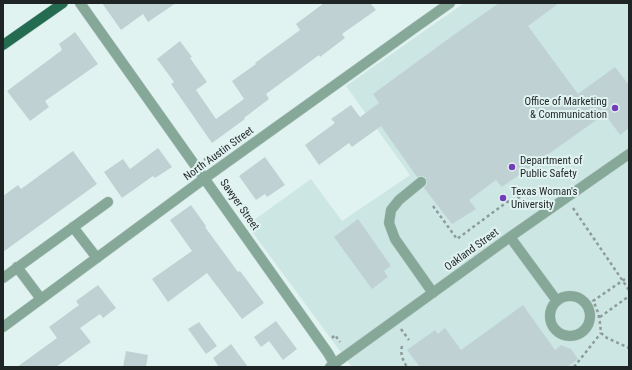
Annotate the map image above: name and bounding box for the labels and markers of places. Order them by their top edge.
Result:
place label: Office of Marketing & Communication [524,95,607,121]
marker: Office of Marketing & Communication [610,103,620,113]
place label: Department of Public Safety [520,154,583,180]
marker: Department of Public Safety [507,162,517,172]
place label: Texas Woman's University [511,185,578,211]
marker: Texas Woman's University [498,193,508,203]

